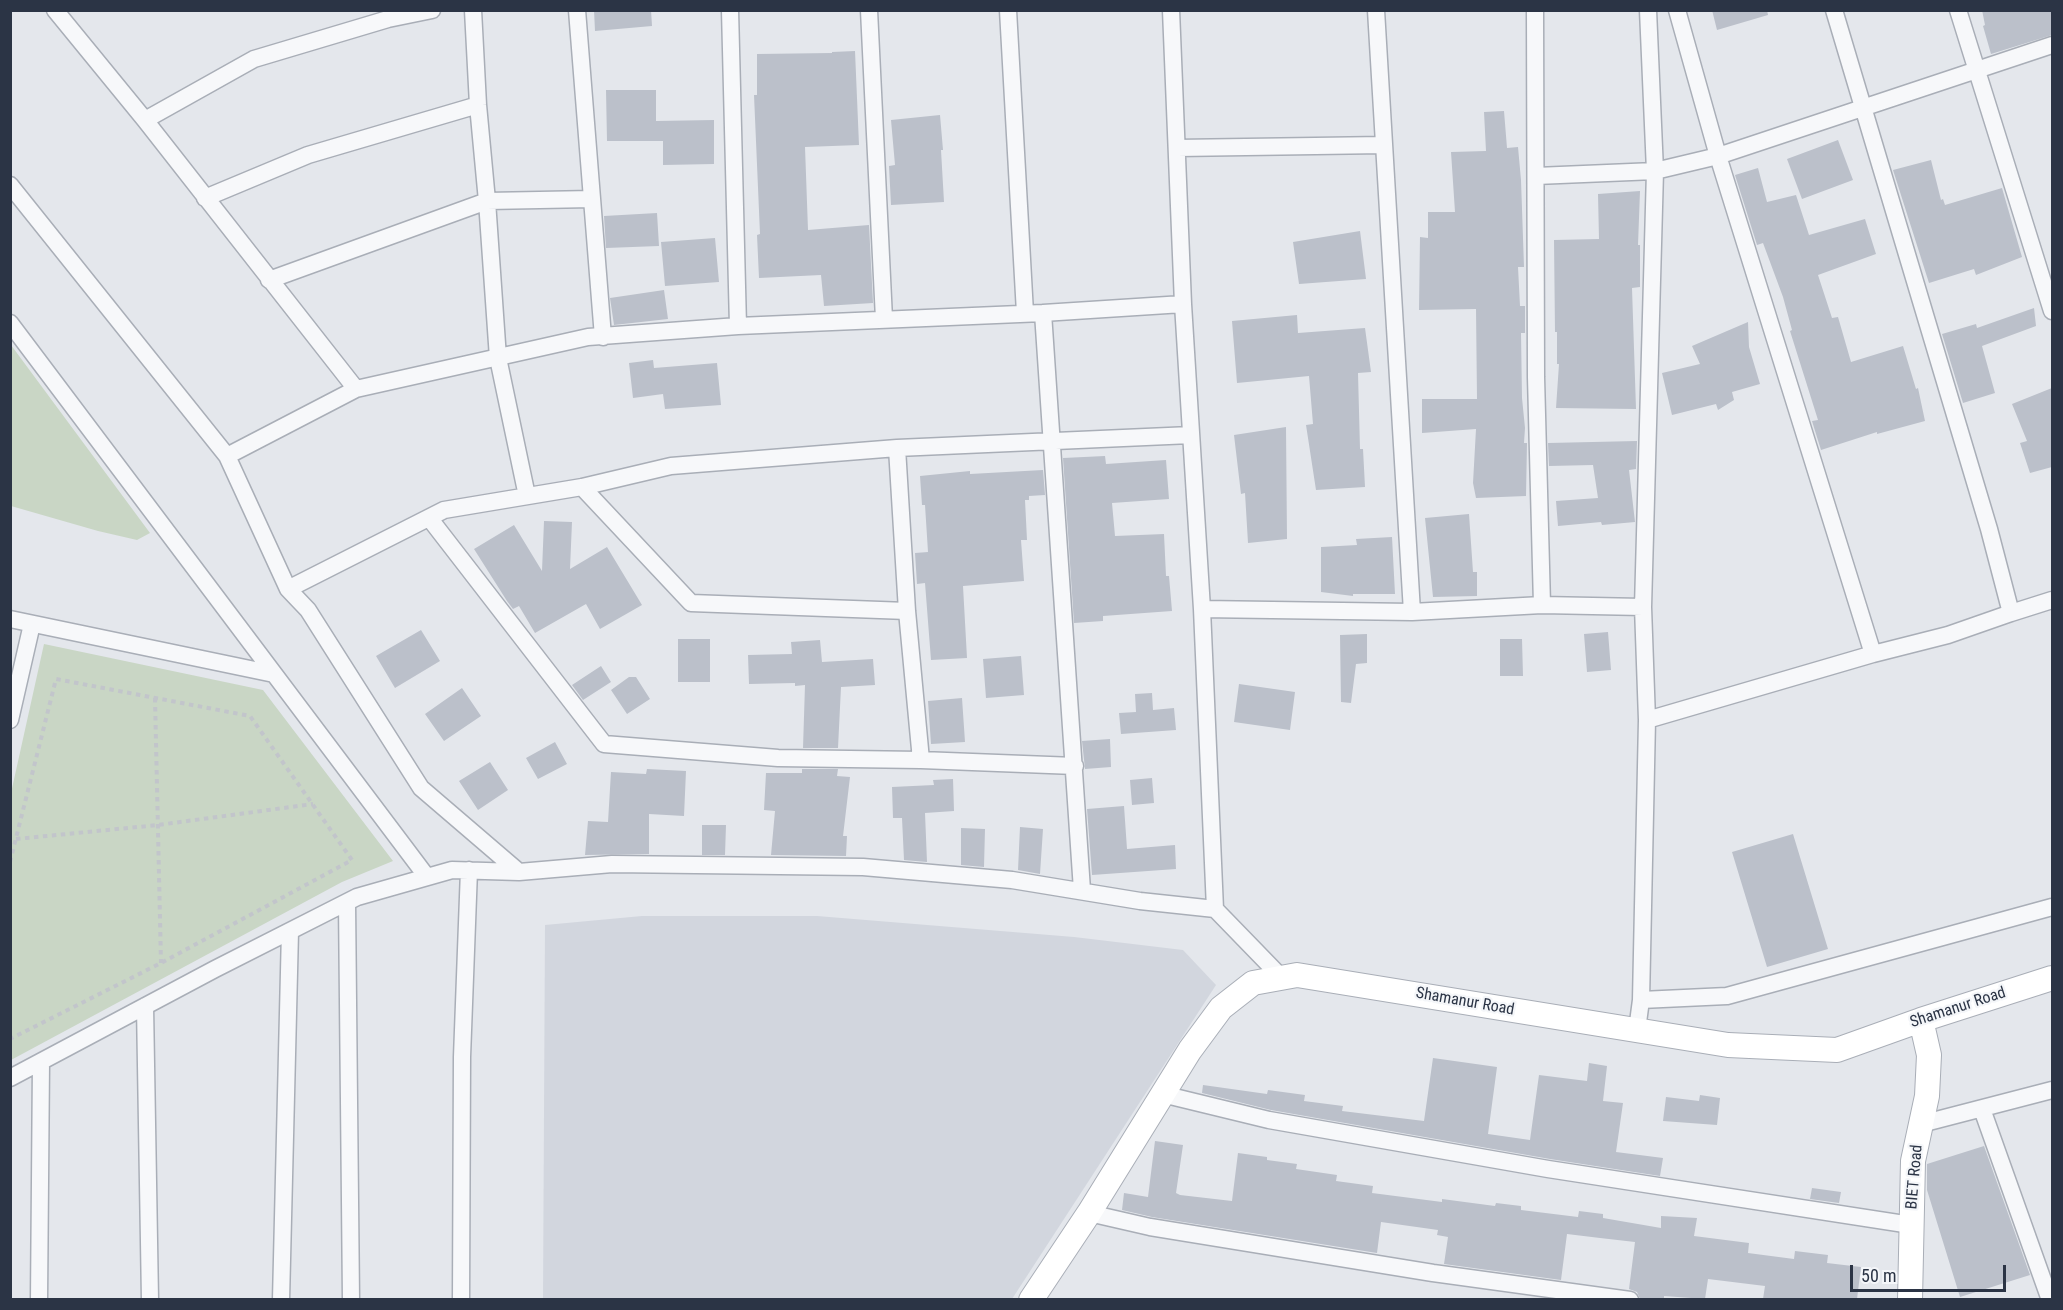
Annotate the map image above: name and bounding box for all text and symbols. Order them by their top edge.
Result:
street label: Shamanur Road [1908,983,2008,1033]
street label: Shamanur Road [1414,984,1516,1020]
street label: BIET Road [1903,1144,1927,1210]
scale bar [1853,1253,2009,1291]
text: 50 m [1861,1265,1896,1286]

